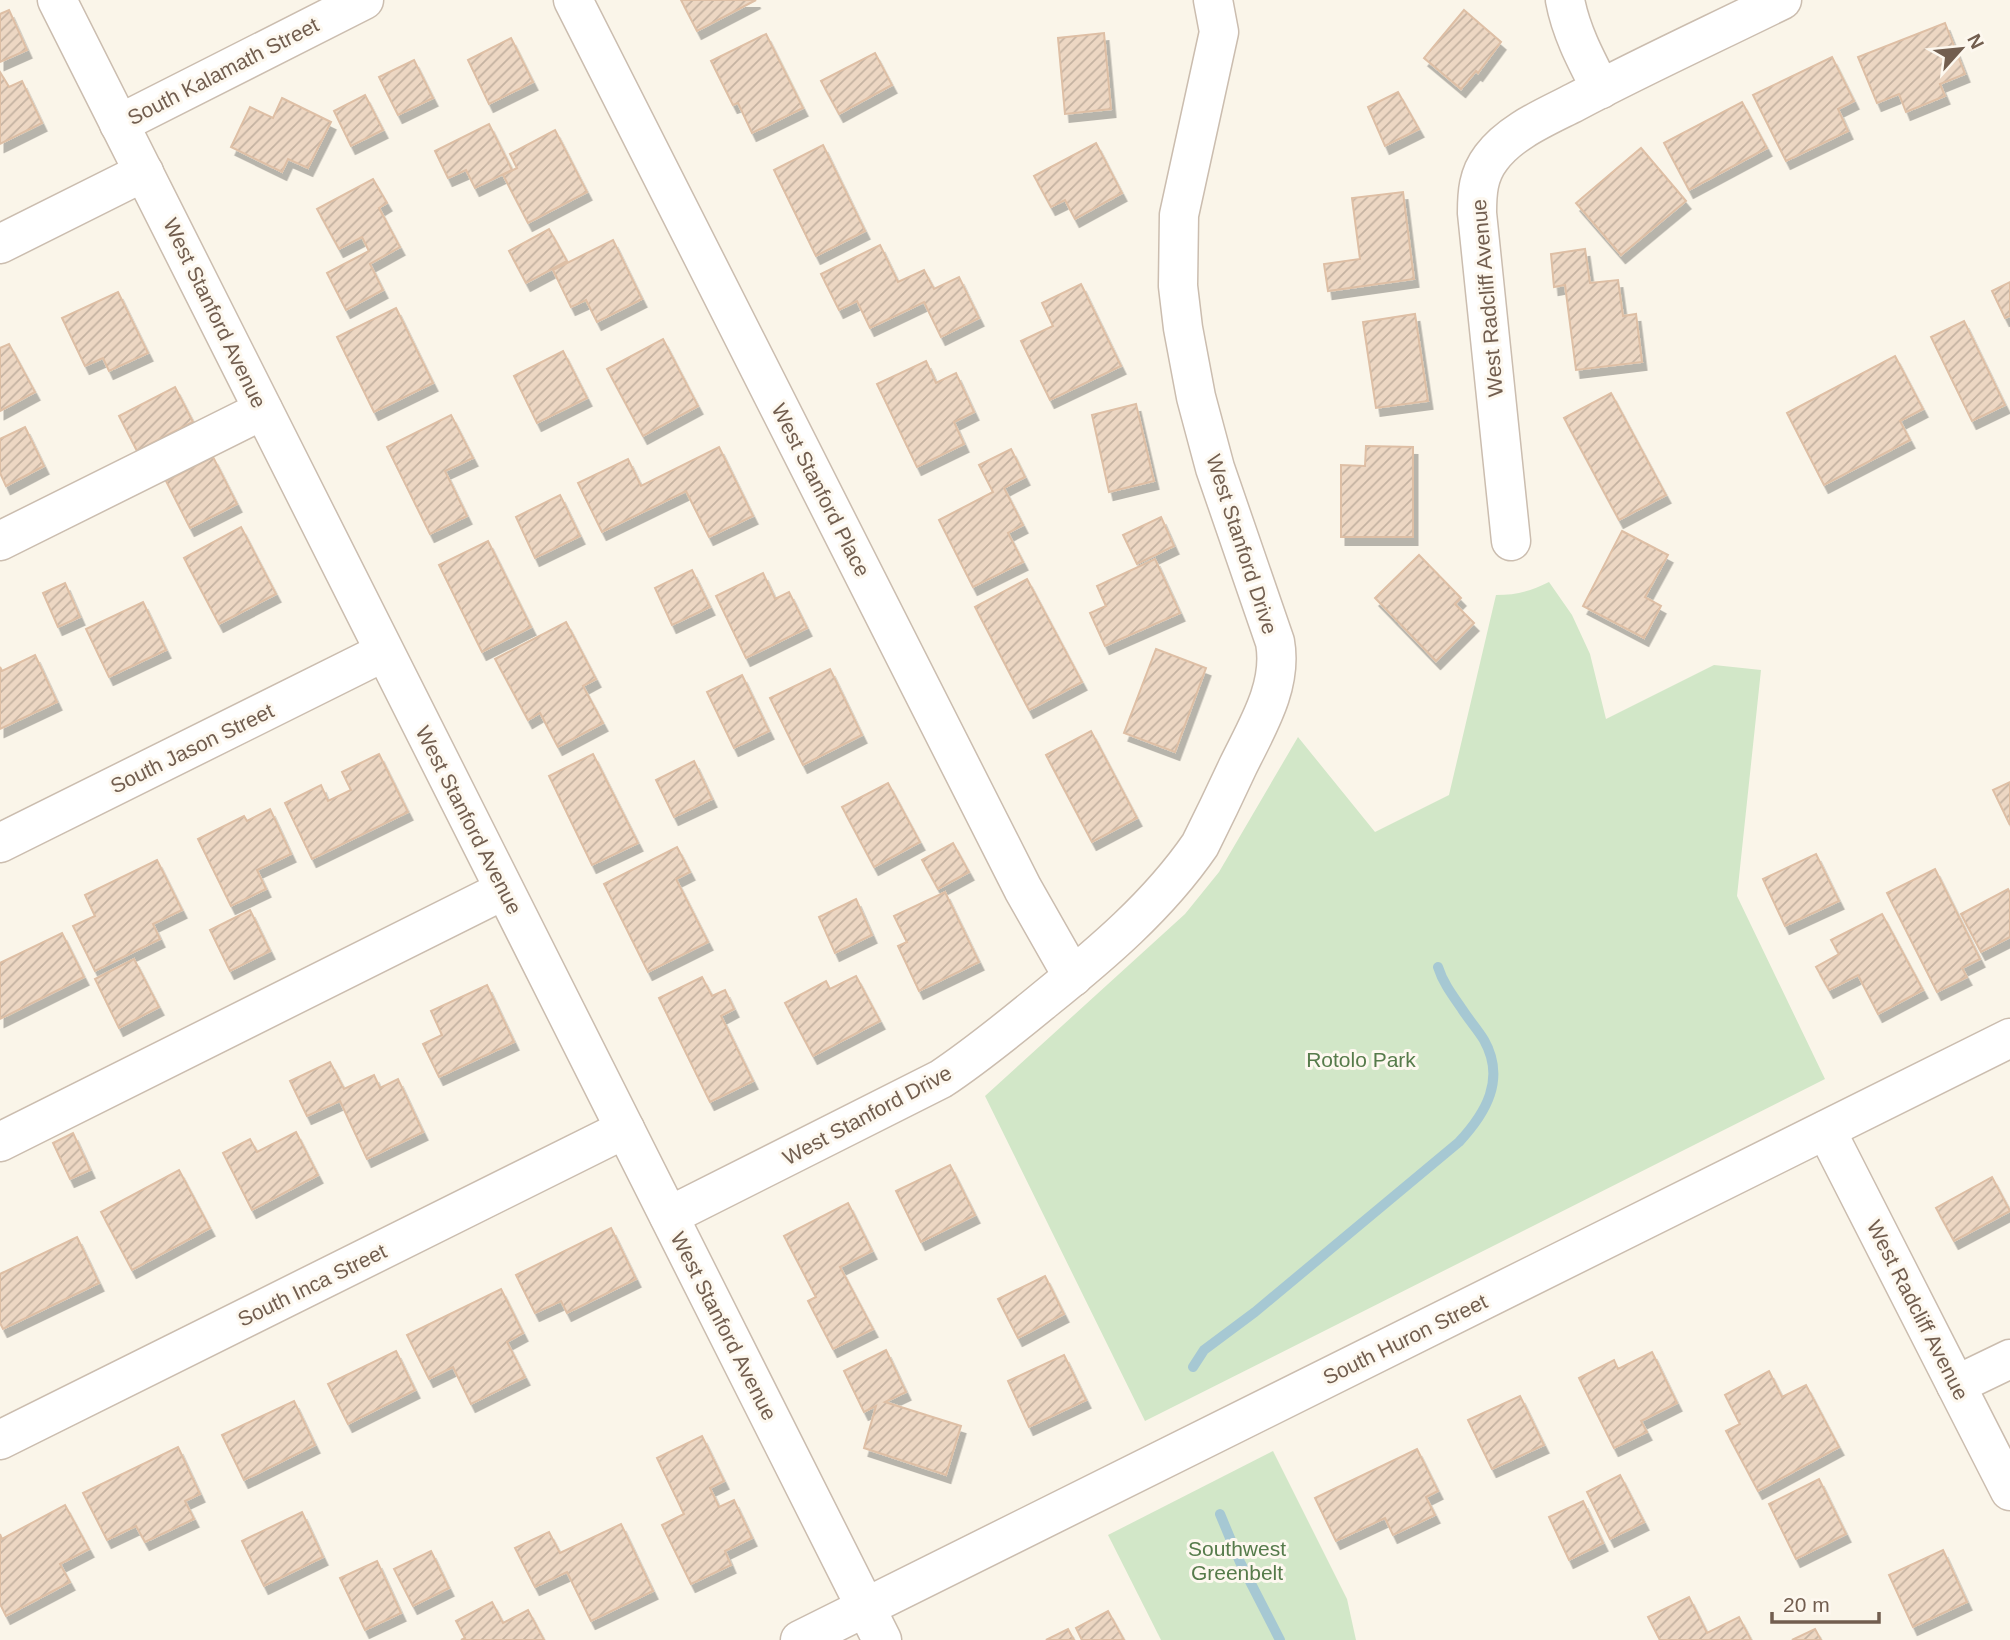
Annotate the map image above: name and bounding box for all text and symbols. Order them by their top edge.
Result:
street label: South Kalamath Street [124,13,322,129]
north arrow [1926,14,1996,84]
text: N [1963,31,1988,52]
street label: West Radcliff Avenue [1467,198,1507,398]
street label: West Stanford Avenue [159,214,271,412]
street label: West Stanford Place [767,400,875,580]
street label: West Stanford Drive [1202,451,1282,637]
street label: South Jason Street [107,698,277,797]
street label: West Stanford Avenue [411,722,527,918]
park label: Rotolo Park [1306,1048,1416,1071]
street label: West Stanford Drive [779,1061,955,1169]
street label: West Radcliff Avenue [1863,1216,1973,1404]
street label: West Stanford Avenue [666,1228,782,1424]
street label: South Inca Street [234,1239,390,1331]
street label: South Huron Street [1319,1289,1491,1389]
park label: Southwest Greenbelt [1188,1537,1286,1584]
scale bar [1772,1580,1879,1624]
text: 20 m [1783,1593,1830,1616]

